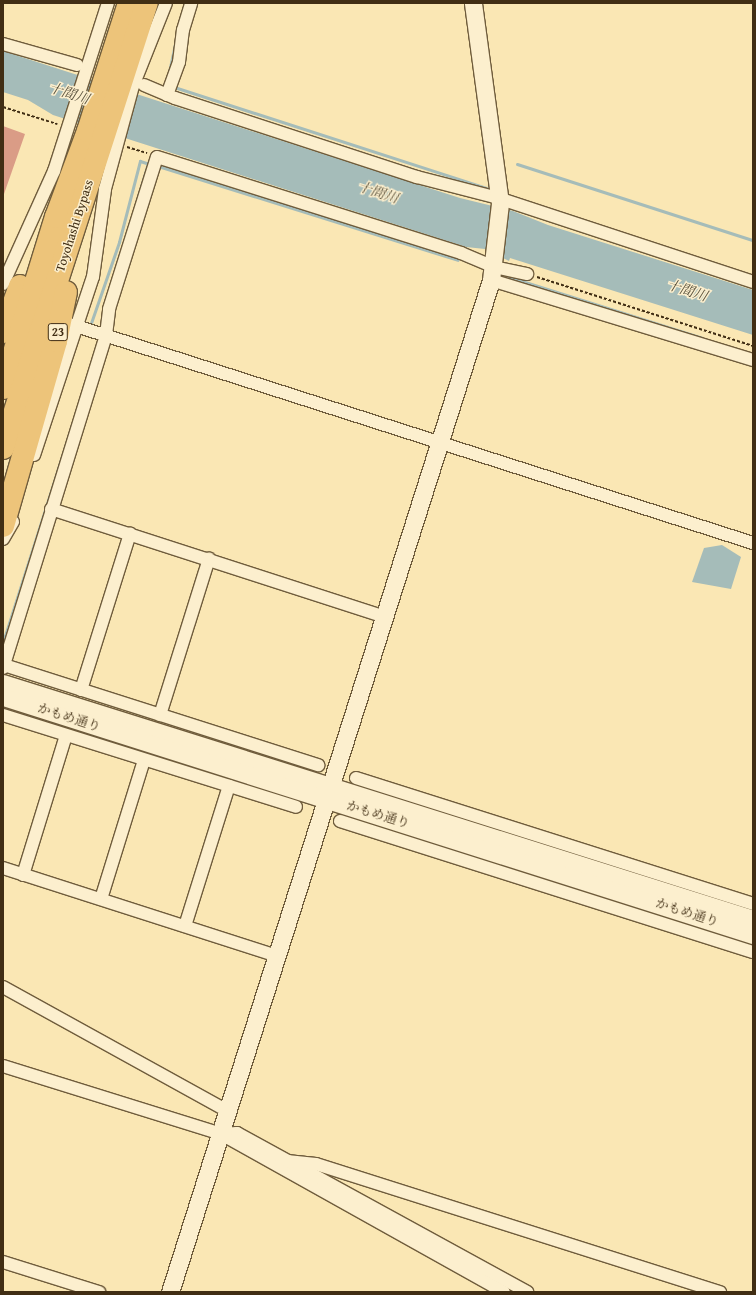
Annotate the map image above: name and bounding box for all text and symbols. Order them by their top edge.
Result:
water label: 十間川 [46,79,92,107]
street label: Toyohashi Bypass [53,178,97,274]
water label: 十間川 [355,178,401,206]
water label: 十間川 [664,276,710,304]
road number: 23 [47,322,69,342]
street label: かもめ通り [36,701,102,735]
street label: かもめ通り [345,798,411,832]
street label: かもめ通り [654,896,720,930]

